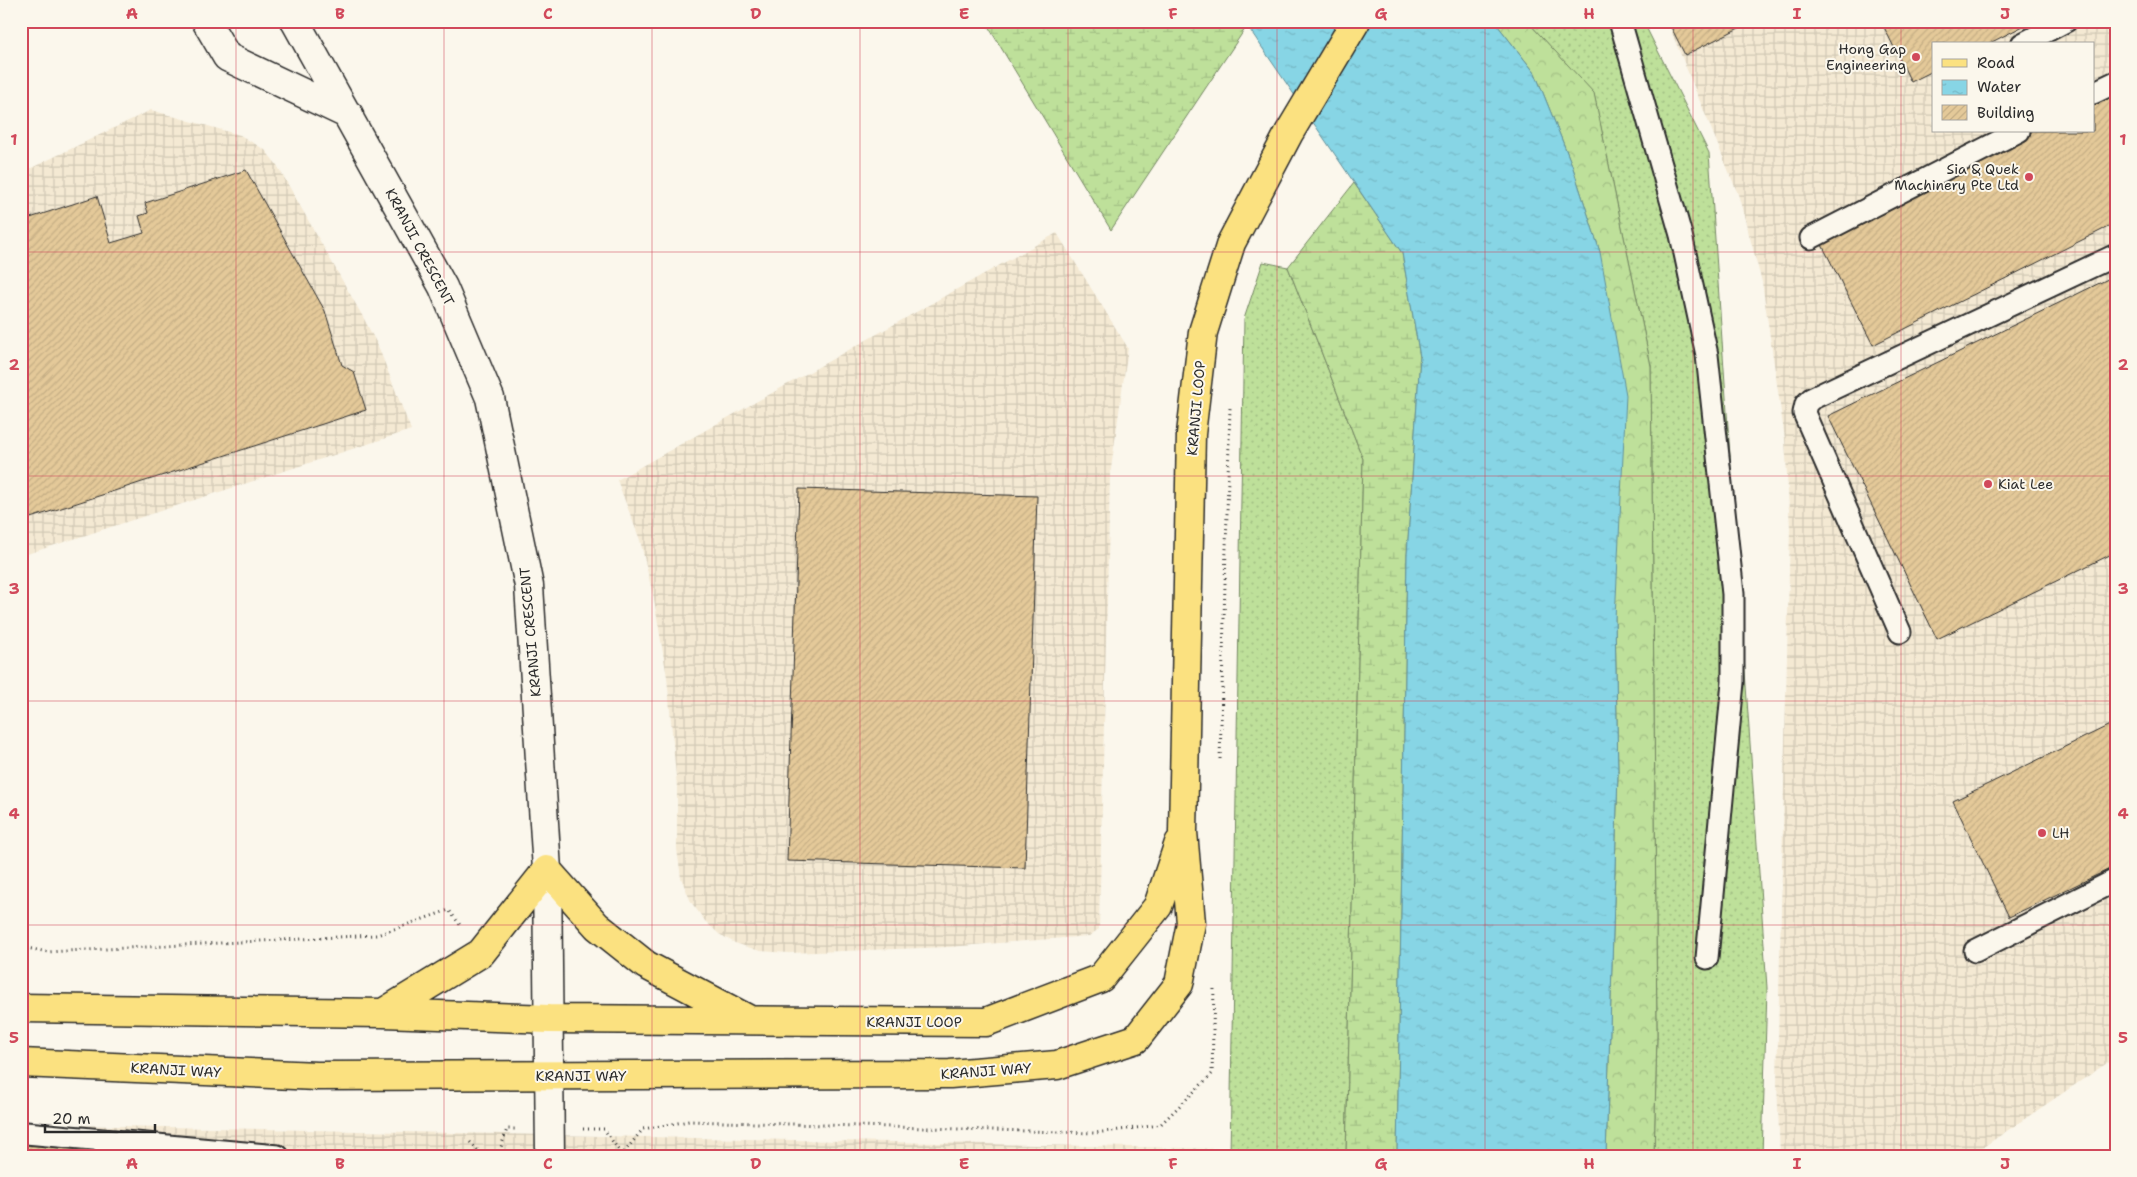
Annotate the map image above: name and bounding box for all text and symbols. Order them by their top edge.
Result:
text: A [126,3,138,24]
text: B [335,3,345,24]
text: C [543,3,553,24]
text: D [750,3,762,24]
text: E [959,3,969,24]
text: F [1168,3,1178,24]
text: G [1375,3,1388,24]
text: H [1583,3,1595,24]
text: I [1793,3,1802,24]
text: J [2000,3,2010,24]
place label: Hong Gap Engineering [1826,40,1906,74]
legend [1932,42,2094,132]
marker: Hong Gap Engineering [1910,51,1922,63]
text: Road [1977,53,2015,73]
text: Water [1977,77,2021,97]
text: Building [1977,103,2034,123]
text: 1 [10,129,18,150]
text: 1 [2119,129,2127,150]
place label: Sia & Quek Machinery Pte Ltd [1894,160,2019,194]
marker: Sia & Quek Machinery Pte Ltd [2023,171,2035,183]
street label: KRANJI CRESCENT [381,185,459,309]
text: 2 [8,354,20,375]
text: 2 [2117,354,2129,375]
street label: KRANJI LOOP [1183,360,1209,456]
place label: Kiat Lee [1998,475,2053,493]
marker: Kiat Lee [1982,478,1994,490]
street label: KRANJI CRESCENT [515,566,545,698]
text: 3 [8,578,20,599]
text: 3 [2117,578,2129,599]
text: 4 [8,803,20,824]
text: 4 [2117,803,2129,824]
place label: LH [2052,824,2069,842]
marker: LH [2036,827,2048,839]
street label: KRANJI LOOP [866,1013,962,1031]
text: 5 [9,1027,19,1048]
text: 5 [2118,1027,2128,1048]
street label: KRANJI WAY [130,1059,222,1081]
street label: KRANJI WAY [940,1059,1033,1083]
street label: KRANJI WAY [535,1067,627,1085]
scale bar [45,1102,155,1134]
text: 20 m [52,1109,91,1129]
text: A [126,1153,138,1174]
text: B [335,1153,345,1174]
text: C [543,1153,553,1174]
text: D [750,1153,762,1174]
text: E [959,1153,969,1174]
text: F [1168,1153,1178,1174]
text: G [1375,1153,1388,1174]
text: H [1583,1153,1595,1174]
text: I [1793,1153,1802,1174]
text: J [2000,1153,2010,1174]

